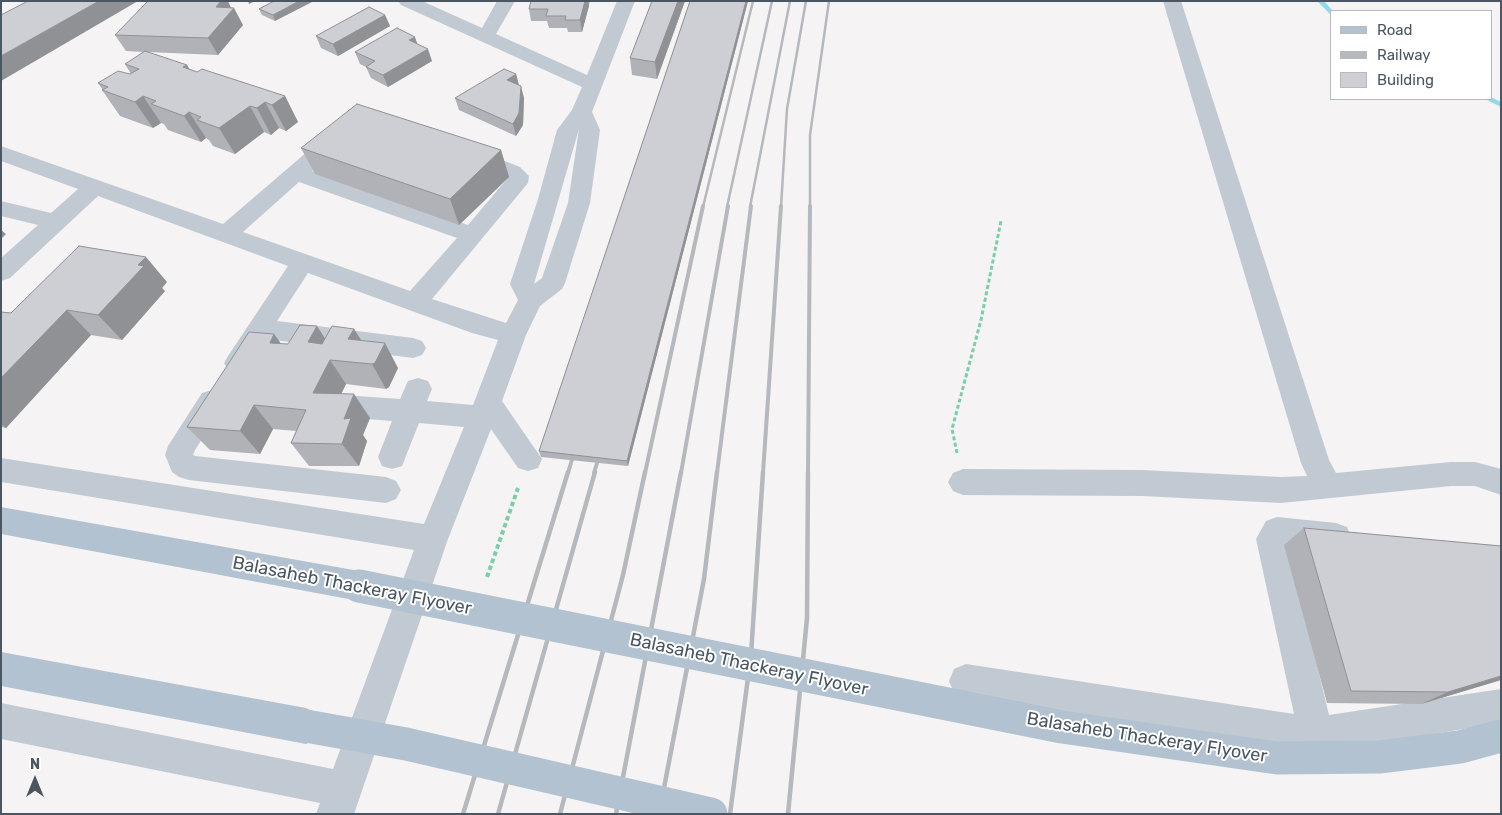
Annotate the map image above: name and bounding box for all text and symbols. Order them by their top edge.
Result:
legend [1330,10,1492,100]
text: Road [1377,21,1413,39]
text: Railway [1377,46,1431,64]
text: Building [1377,71,1434,89]
street label: Balasaheb Thackeray Flyover [231,552,473,620]
street label: Balasaheb Thackeray Flyover [628,629,870,701]
street label: Balasaheb Thackeray Flyover [1025,708,1269,768]
north arrow [10,755,60,805]
text: N [30,756,40,773]

